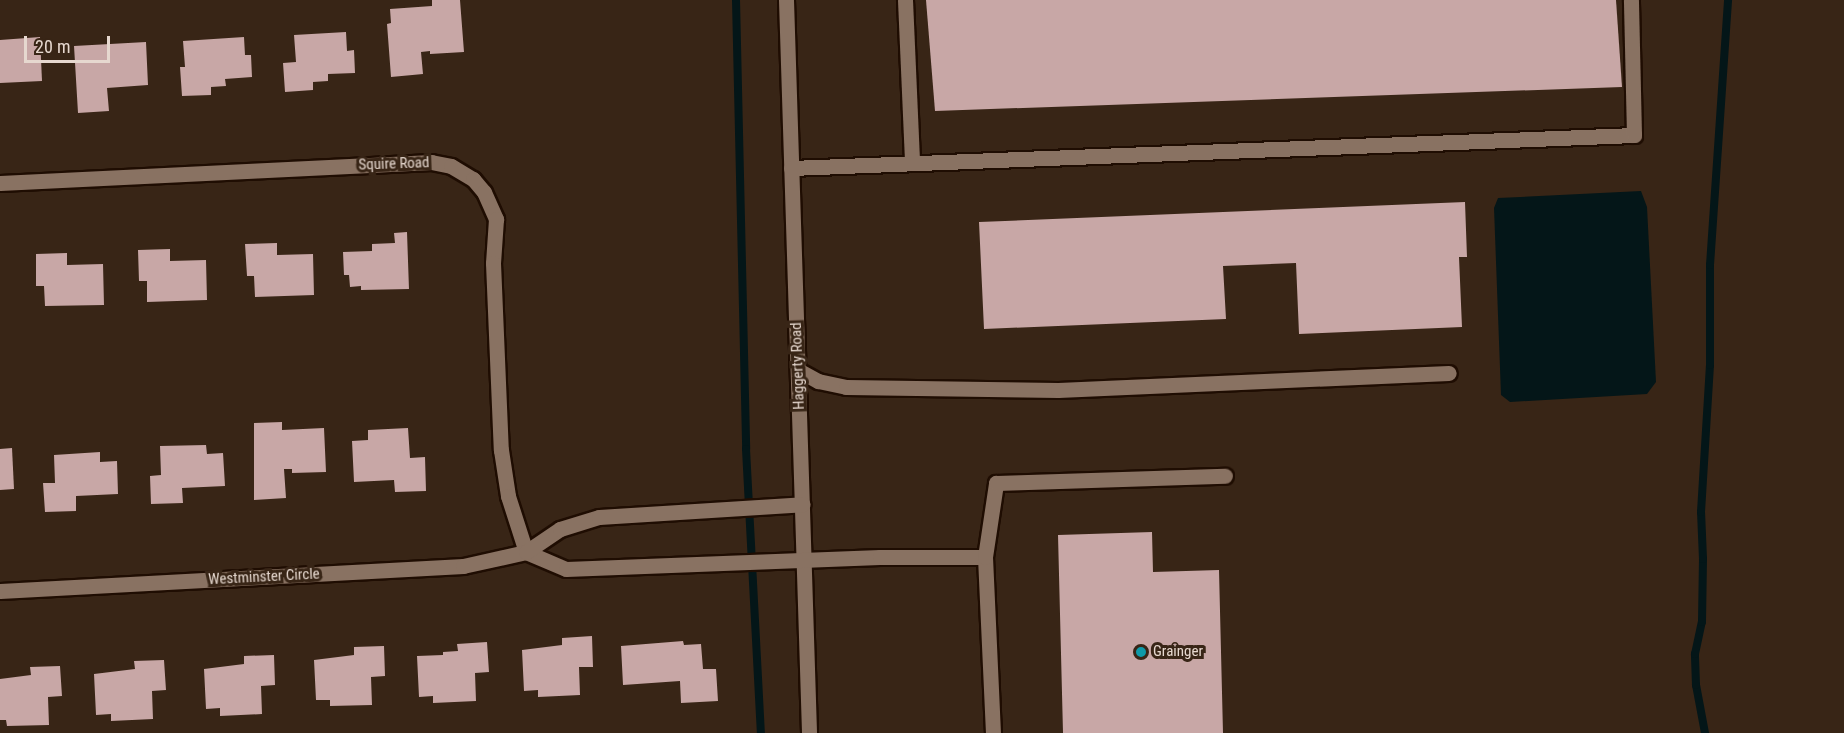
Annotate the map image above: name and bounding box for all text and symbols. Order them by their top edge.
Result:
scale bar [27,24,112,62]
text: 20 m [35,36,70,57]
street label: Squire Road [358,154,430,174]
street label: Haggerty Road [787,322,809,410]
street label: Westminster Circle [208,565,320,589]
place label: Grainger [1153,643,1203,661]
marker: Grainger [1134,645,1148,659]

